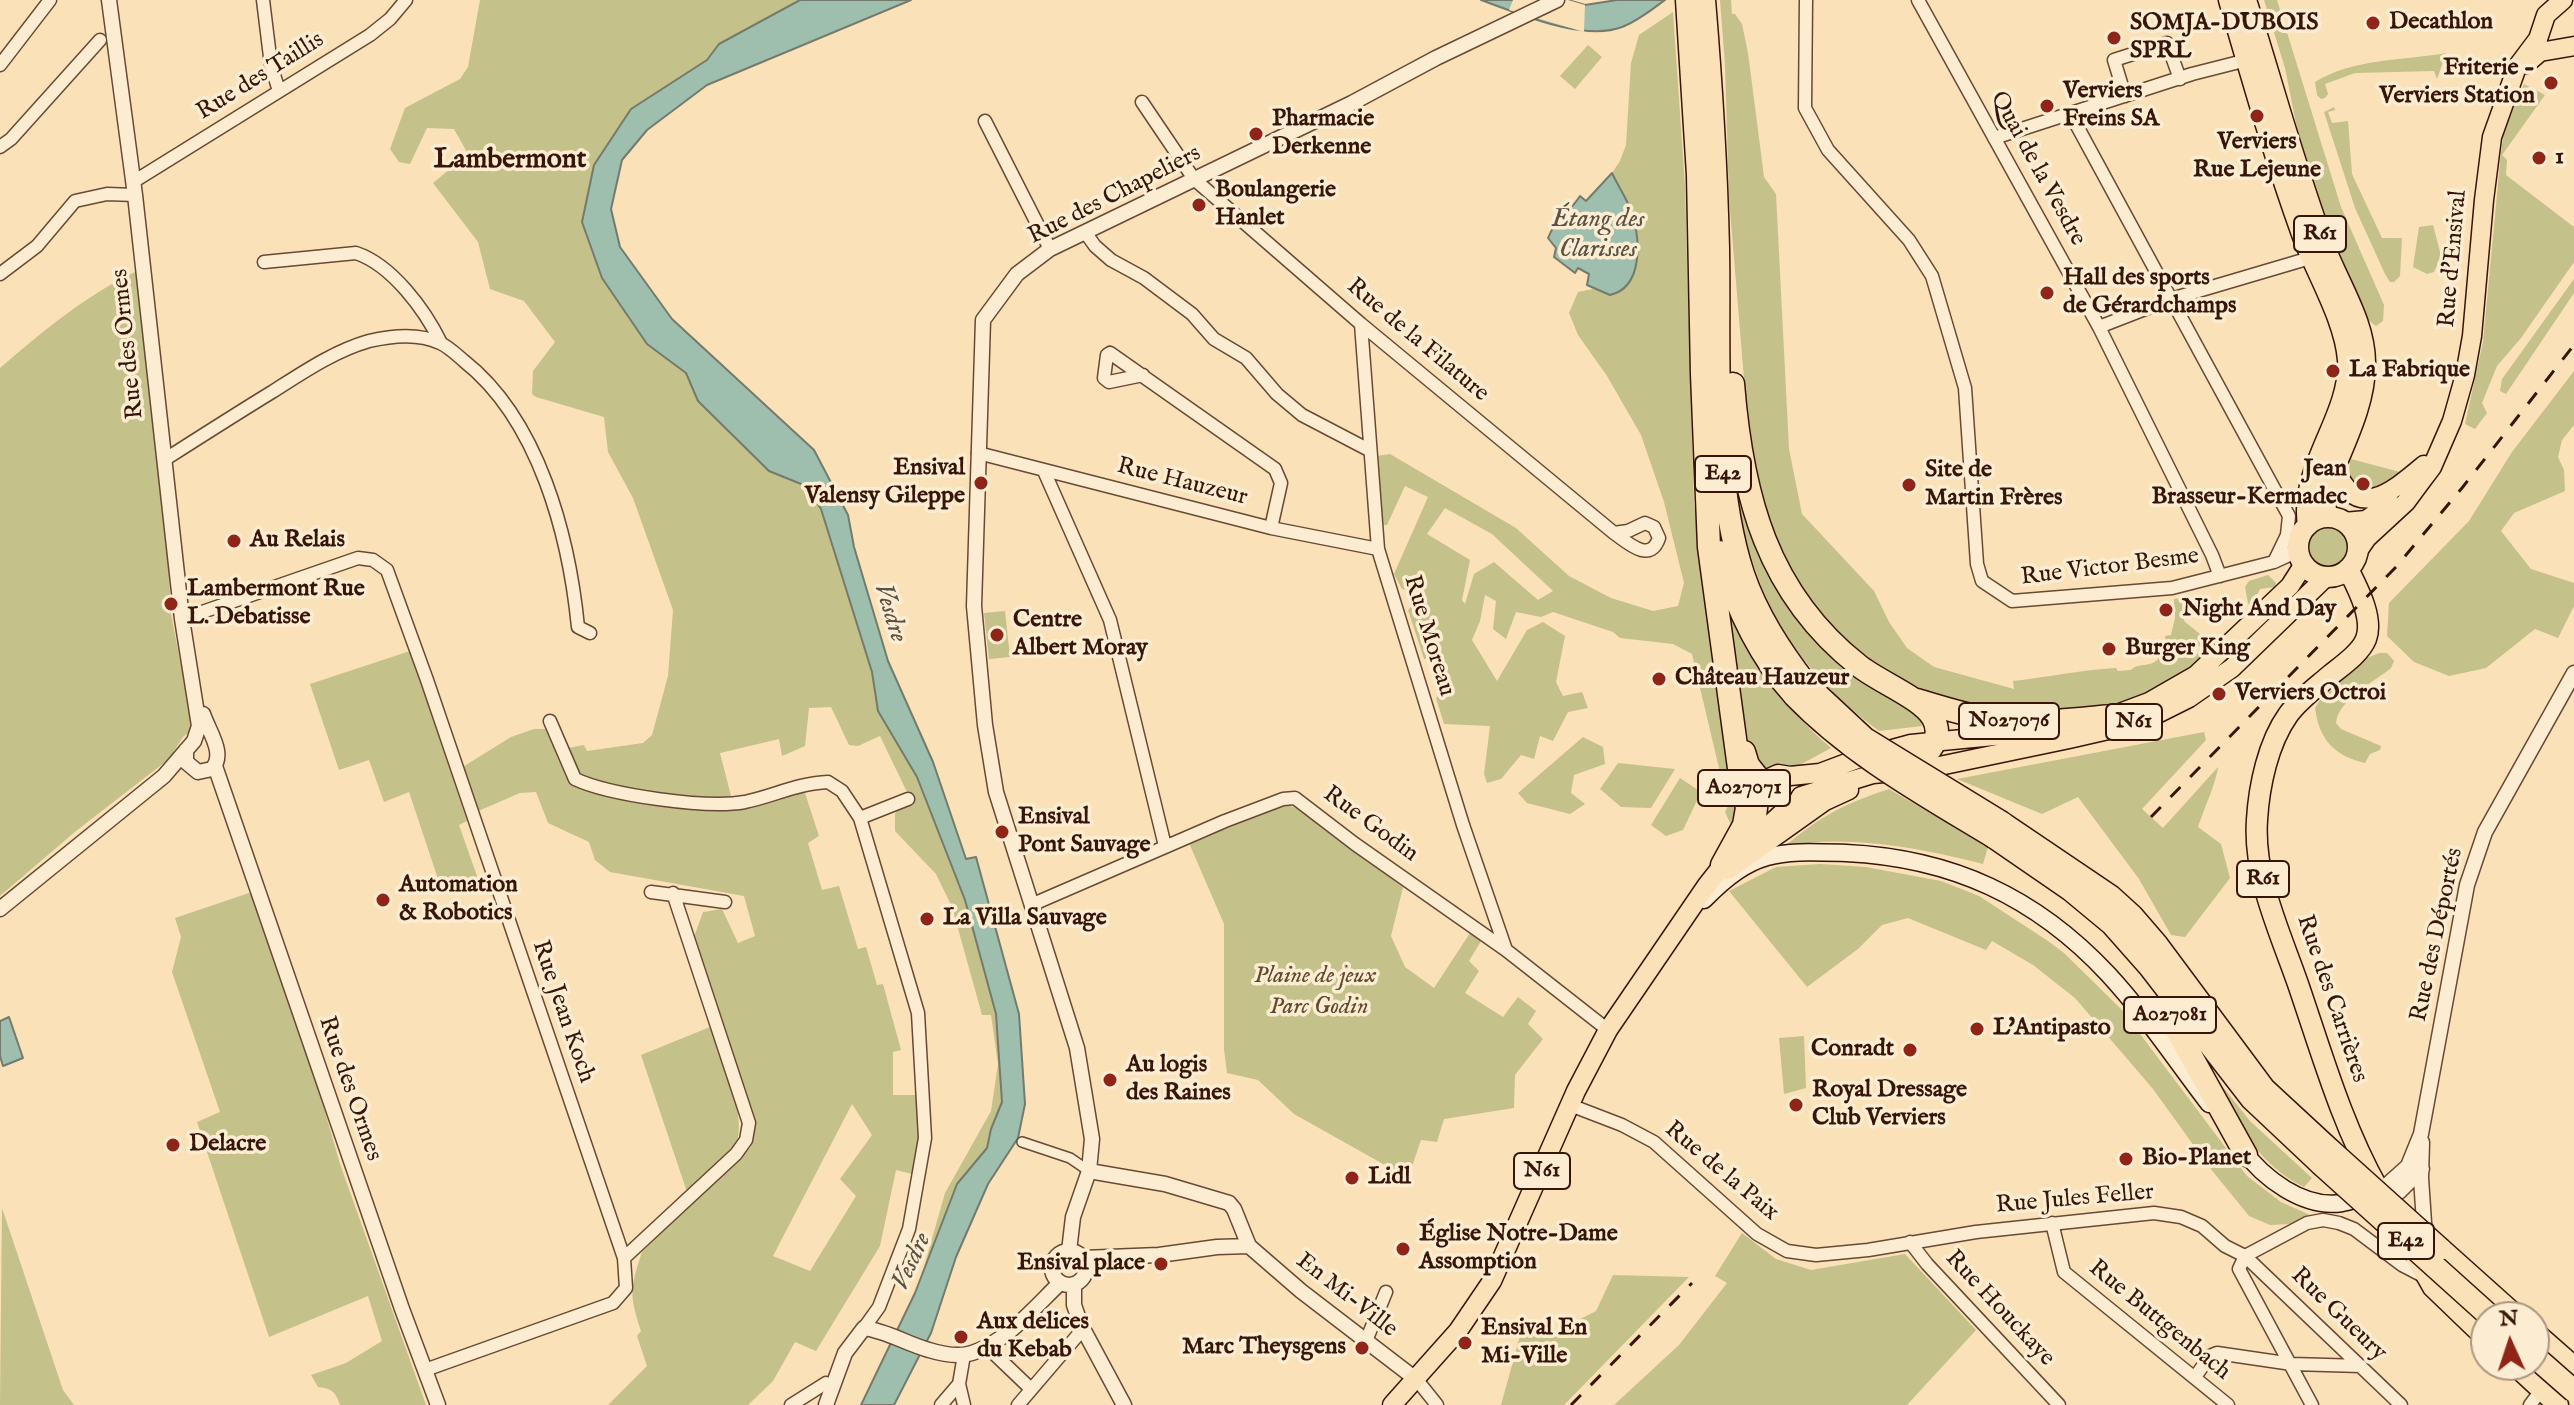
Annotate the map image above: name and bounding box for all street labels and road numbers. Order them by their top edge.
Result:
street label: Rue des Taillis [192,26,330,128]
street label: Quai de la Vesdre [1983,87,2091,251]
street label: Rue des Chapeliers [1024,140,1206,252]
street label: Rue d'Ensival [2434,189,2474,329]
road number: R61 [2294,216,2346,252]
street label: Rue des Ormes [107,267,151,421]
street label: Rue de la Filature [1340,273,1494,409]
street label: Rue Hauzeur [1114,453,1250,513]
road number: E42 [1695,456,1751,492]
street label: Rue Victor Besme [2019,543,2201,593]
street label: Rue Moreau [1396,572,1460,700]
road number: N027076 [1959,703,2059,739]
road number: N61 [2106,704,2162,740]
road number: A027071 [1698,770,1790,806]
street label: Rue Godin [1317,781,1423,869]
street label: Rue des Déportés [2406,845,2470,1025]
road number: R61 [2237,861,2289,897]
street label: Rue des Carrières [2289,912,2373,1086]
street label: Rue Jean Koch [524,937,600,1087]
road number: A027081 [2124,997,2216,1033]
street label: Rue des Ormes [311,1013,387,1165]
street label: Rue de la Paix [1658,1116,1784,1228]
road number: N61 [1514,1153,1570,1189]
street label: Rue Jules Feller [1995,1179,2155,1221]
road number: E42 [2378,1223,2434,1259]
street label: Rue Houckaye [1938,1245,2060,1373]
street label: En Mi-Ville [1289,1247,1403,1345]
street label: Rue Buttgenbach [2082,1255,2236,1387]
street label: Rue Gueury [2284,1262,2392,1368]

